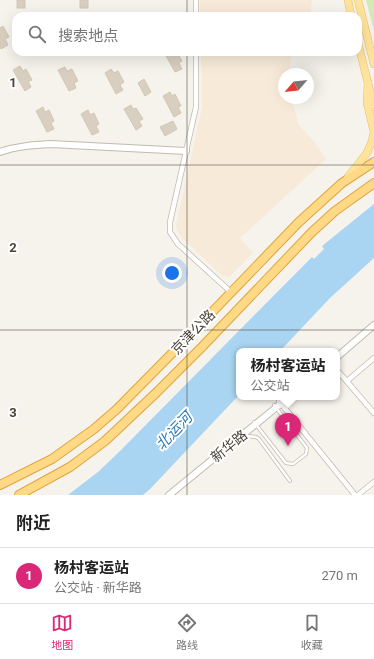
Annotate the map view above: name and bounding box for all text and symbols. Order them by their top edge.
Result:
search box [12,12,362,56]
icon: search [26,23,48,45]
text: 搜索地点 [58,27,118,45]
north arrow [278,68,314,104]
text: 1 [9,75,17,90]
text: 2 [9,240,17,255]
your location [162,263,182,283]
street label: 京津公路 [168,306,218,358]
popup [236,348,340,400]
text: 杨村客运站 [250,357,326,375]
text: 公交站 [250,378,290,393]
text: 3 [9,405,17,420]
water label: 北运河 [152,406,198,453]
pin: 1 [275,413,301,446]
street label: 新华路 [208,427,250,465]
text: 附近 [16,513,50,533]
text: 杨村客运站 [54,559,129,577]
text: 1 [25,568,33,583]
text: 270 m [321,568,358,583]
text: 公交站 · 新华路 [54,580,142,595]
tab: 地图 [51,612,73,652]
tab: 路线 [176,612,198,652]
tab: 收藏 [301,612,323,652]

